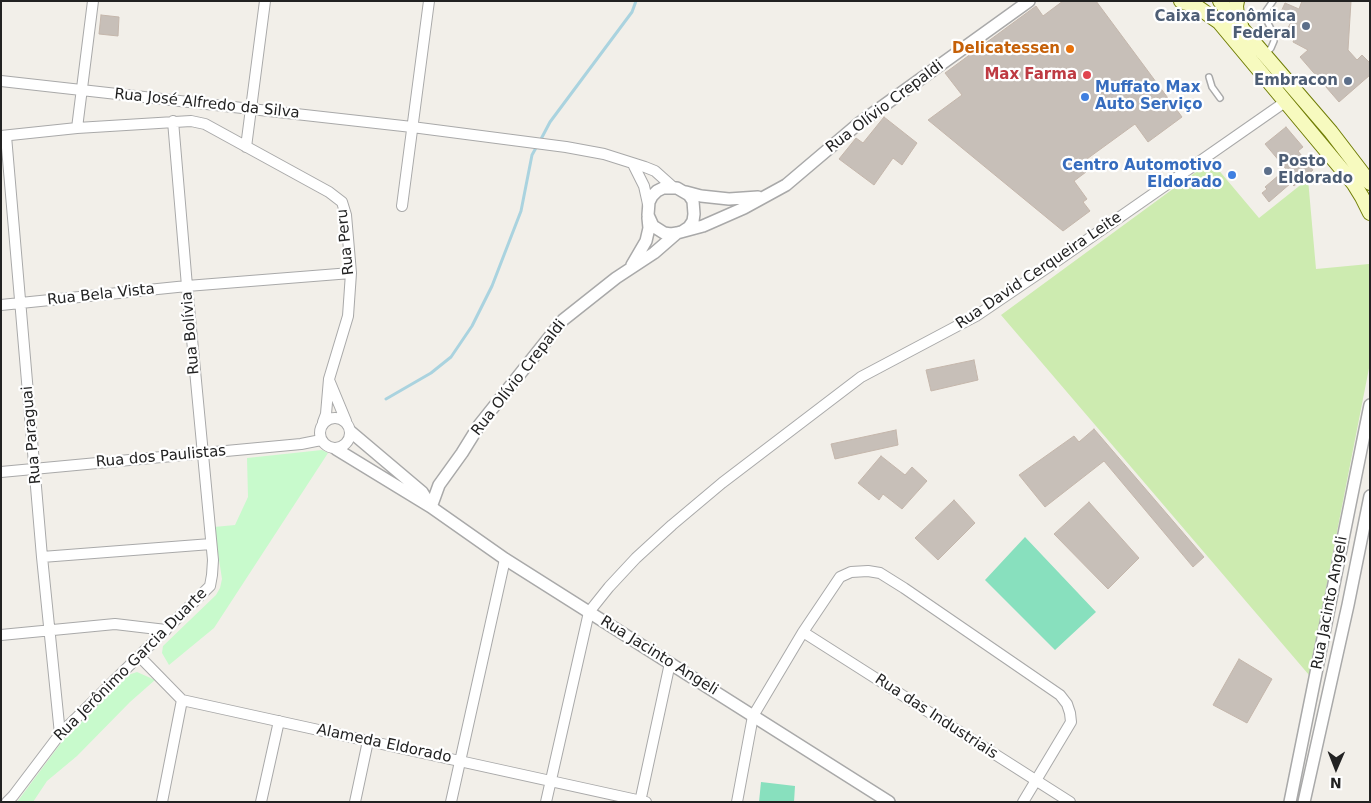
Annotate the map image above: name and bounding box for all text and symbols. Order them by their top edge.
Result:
place label: Caixa Econômica Federal [1154,8,1296,43]
marker: Caixa Econômica Federal [1300,20,1312,32]
place label: Delicatessen [952,40,1060,58]
marker: Delicatessen [1064,43,1076,55]
street label: Rua Olívio Crepaldi [823,57,947,157]
place label: Max Farma [984,66,1077,84]
marker: Max Farma [1081,69,1093,81]
place label: Embracon [1254,72,1338,90]
marker: Embracon [1342,75,1354,87]
place label: Muffato Max Auto Serviço [1095,79,1202,114]
street label: Rua José Alfredo da Silva [113,85,301,123]
marker: Muffato Max Auto Serviço [1079,91,1091,103]
place label: Posto Eldorado [1278,153,1353,188]
place label: Centro Automotivo Eldorado [1062,157,1222,192]
marker: Posto Eldorado [1262,165,1274,177]
marker: Centro Automotivo Eldorado [1226,169,1238,181]
street label: Rua Peru [334,208,358,276]
street label: Rua David Cerqueira Leite [953,209,1125,333]
street label: Rua Bela Vista [46,280,156,310]
street label: Rua Bolívia [178,291,204,375]
street label: Rua Olívio Crepaldi [468,316,570,440]
street label: Rua Paraguai [19,385,45,485]
street label: Rua dos Paulistas [95,442,227,472]
street label: Rua Jacinto Angeli [1308,535,1352,671]
street label: Rua Jerônimo Garcia Duarte [51,585,211,745]
street label: Rua Jacinto Angeli [597,612,721,700]
street label: Rua das Industriais [871,671,1001,763]
street label: Alameda Eldorado [315,721,453,767]
north arrow [1311,743,1361,793]
text: N [1330,775,1342,791]

